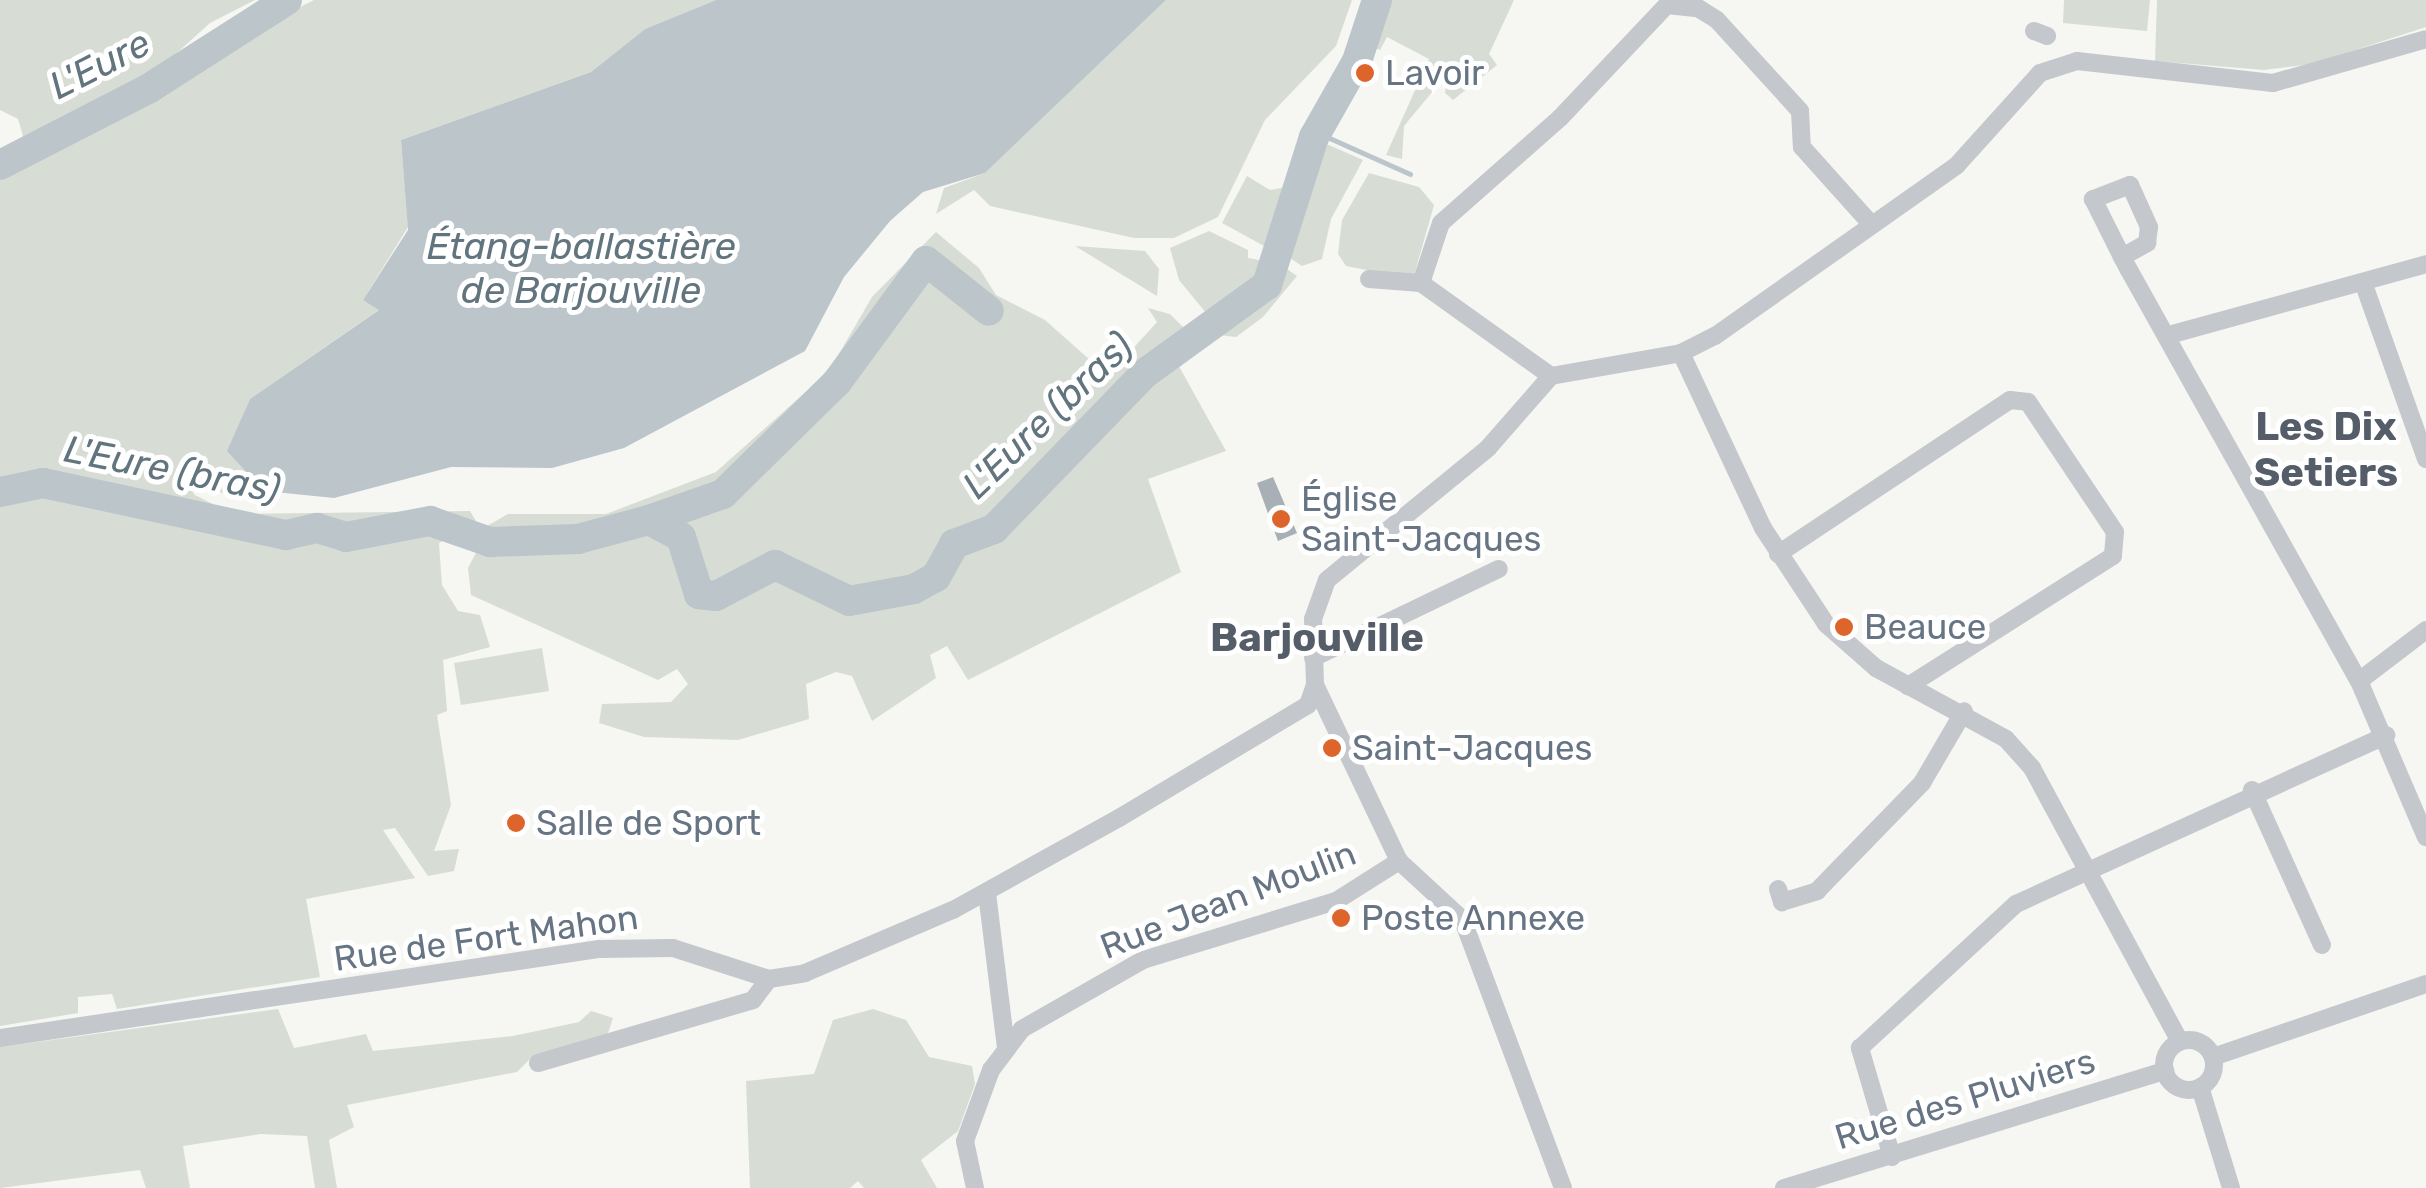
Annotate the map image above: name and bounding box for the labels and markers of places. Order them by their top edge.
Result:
place label: Lavoir [1385,52,1484,94]
marker: Lavoir [1354,62,1376,84]
place label: Église Saint-Jacques [1301,478,1541,560]
marker: Église Saint-Jacques [1270,508,1292,530]
place label: Beauce [1864,606,1986,648]
marker: Beauce [1833,616,1855,638]
place label: Saint-Jacques [1352,727,1592,769]
marker: Saint-Jacques [1321,737,1343,759]
place label: Salle de Sport [536,802,761,844]
marker: Salle de Sport [505,812,527,834]
place label: Poste Annexe [1361,897,1586,939]
marker: Poste Annexe [1330,907,1352,929]

